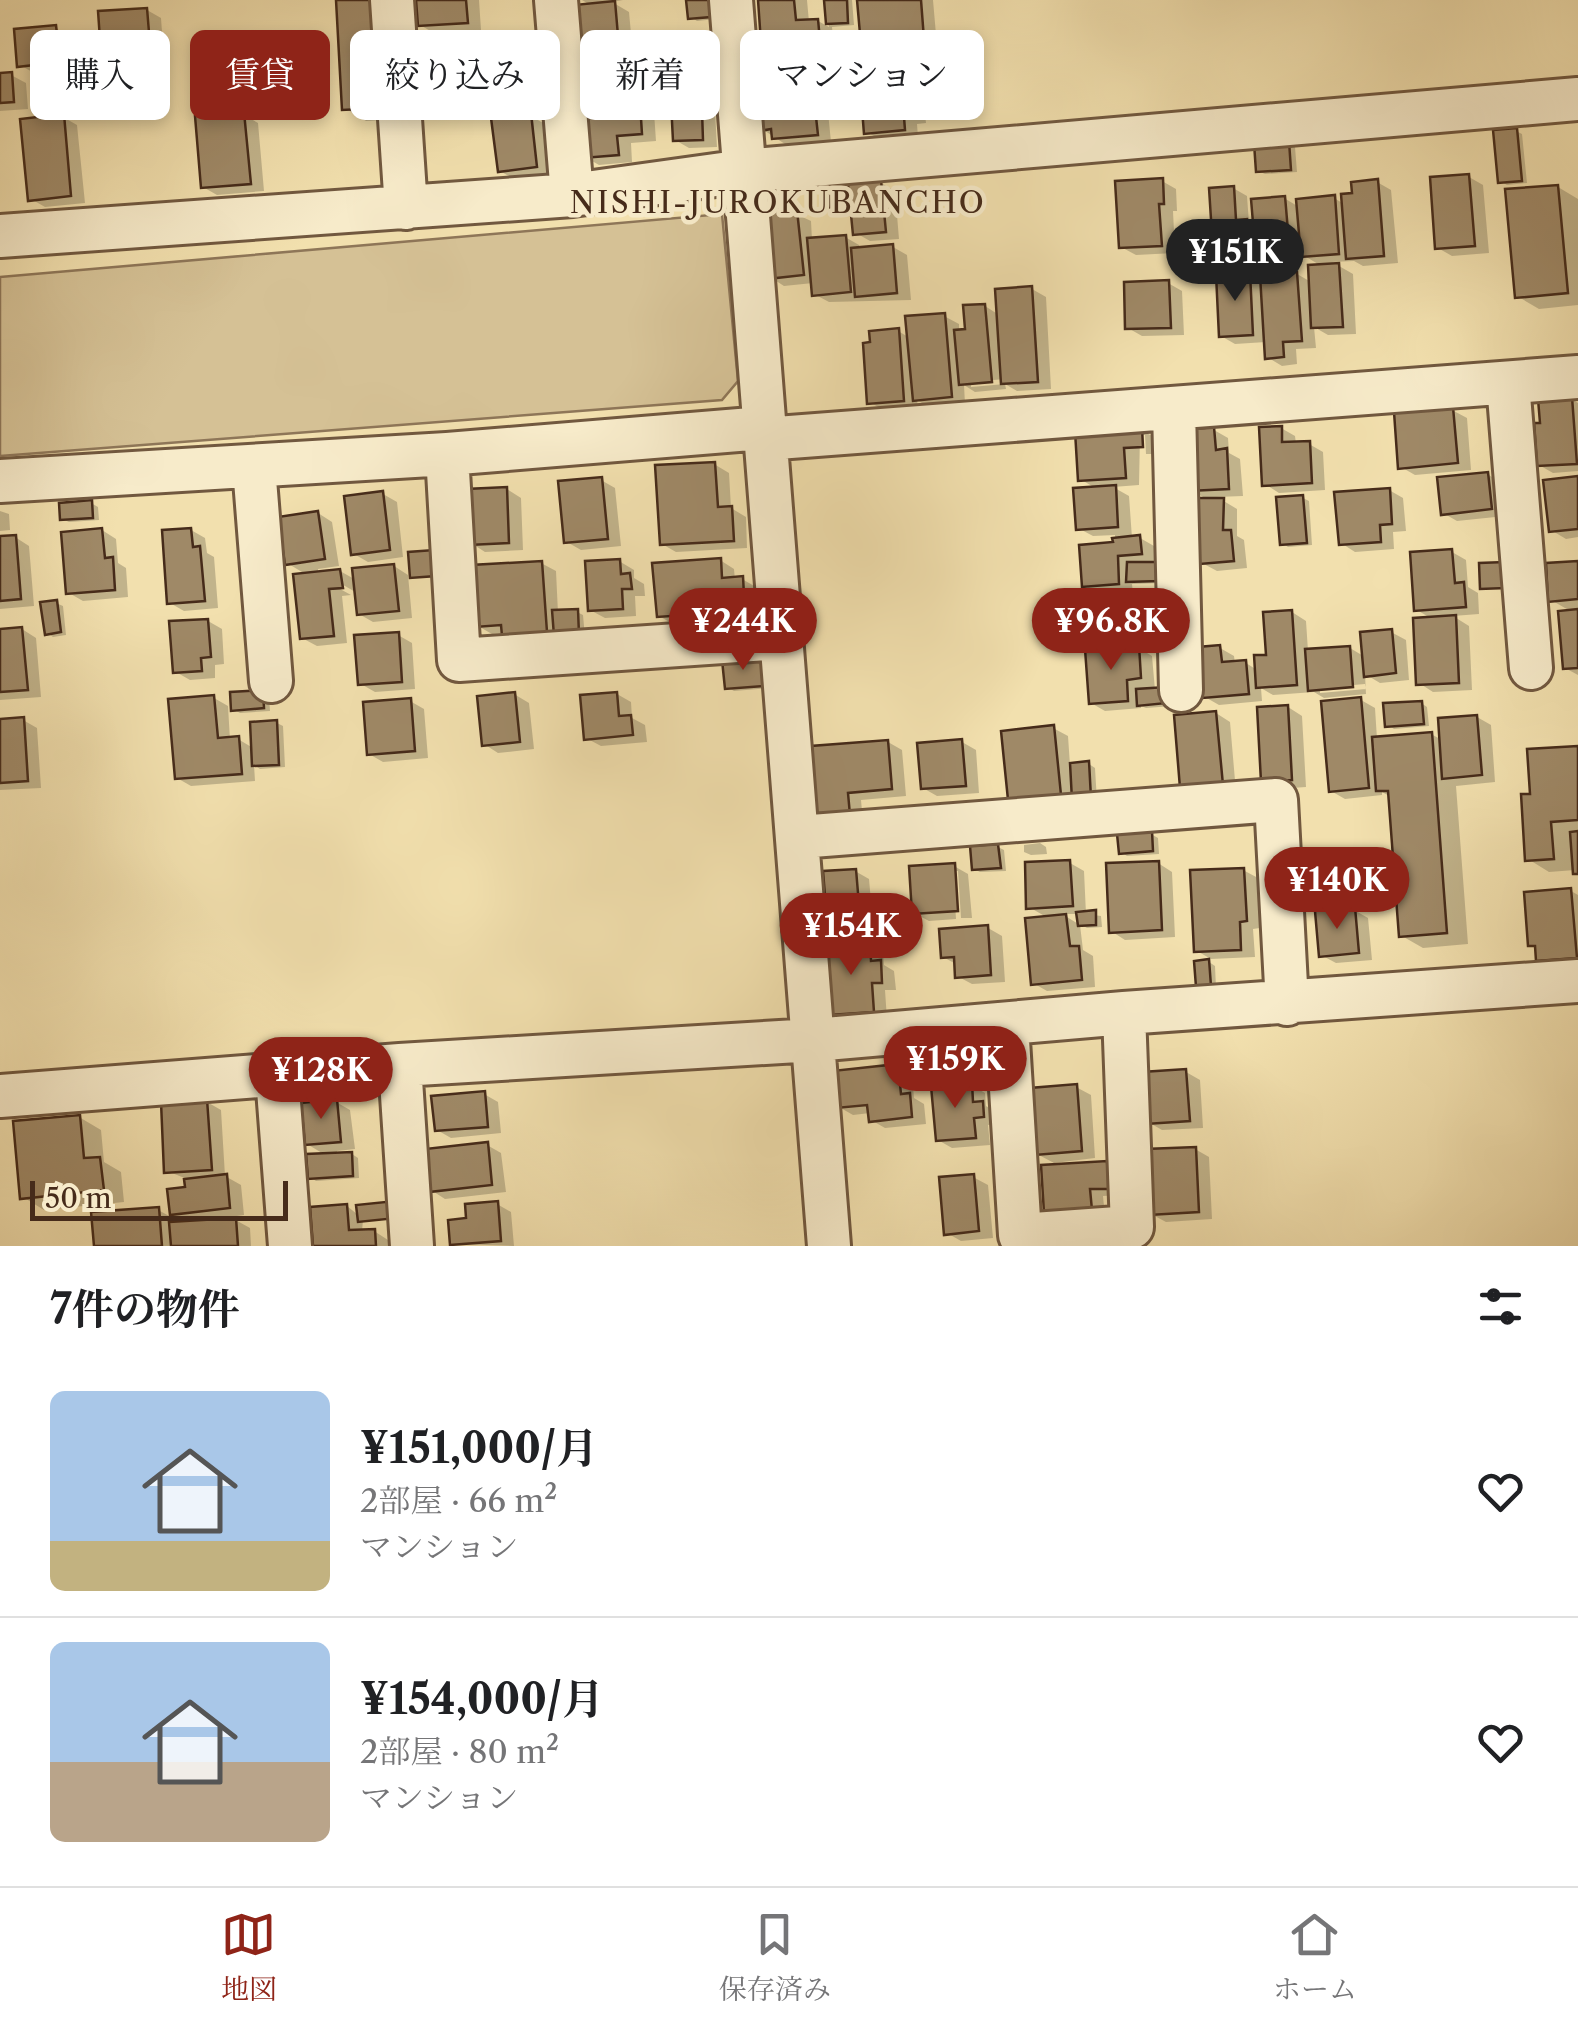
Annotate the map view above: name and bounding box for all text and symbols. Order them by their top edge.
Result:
chip: 購入 [30,30,170,120]
chip: 賃貸 [190,30,330,120]
chip: 絞り込み [350,30,560,120]
chip: 新着 [580,30,720,120]
chip: マンション [740,30,984,120]
district label: NISHI-JUROKUBANCHO [570,184,986,221]
pin: ¥151K [1165,219,1305,304]
text: ¥151K [1188,232,1282,271]
pin: ¥244K [673,588,813,673]
pin: ¥96.8K [1030,588,1192,673]
text: ¥244K [691,601,795,640]
text: ¥96.8K [1054,601,1168,640]
pin: ¥140K [1267,847,1407,932]
text: ¥140K [1286,860,1388,899]
pin: ¥154K [781,893,921,978]
text: ¥154K [802,906,900,945]
pin: ¥159K [885,1026,1025,1111]
pin: ¥128K [251,1037,391,1122]
text: ¥159K [906,1039,1004,1078]
text: ¥128K [271,1050,371,1089]
scale bar [30,1176,288,1220]
text: 50 m [45,1181,112,1215]
icon: filters [1473,1279,1528,1334]
text: 7件の物件 [50,1283,240,1335]
text: ¥151,000/月 [360,1422,598,1474]
icon: home [130,1431,250,1551]
icon: heart [1473,1464,1528,1519]
text: 2部屋 · 66 m² [360,1481,557,1520]
text: マンション [360,1527,519,1566]
text: ¥154,000/月 [360,1673,604,1725]
icon: home [130,1682,250,1802]
icon: heart [1473,1715,1528,1770]
text: 2部屋 · 80 m² [360,1732,559,1771]
text: マンション [360,1778,519,1817]
tab: 地図 [221,1907,277,2007]
tab: 保存済み [719,1907,831,2007]
tab: ホーム [1273,1907,1357,2007]

